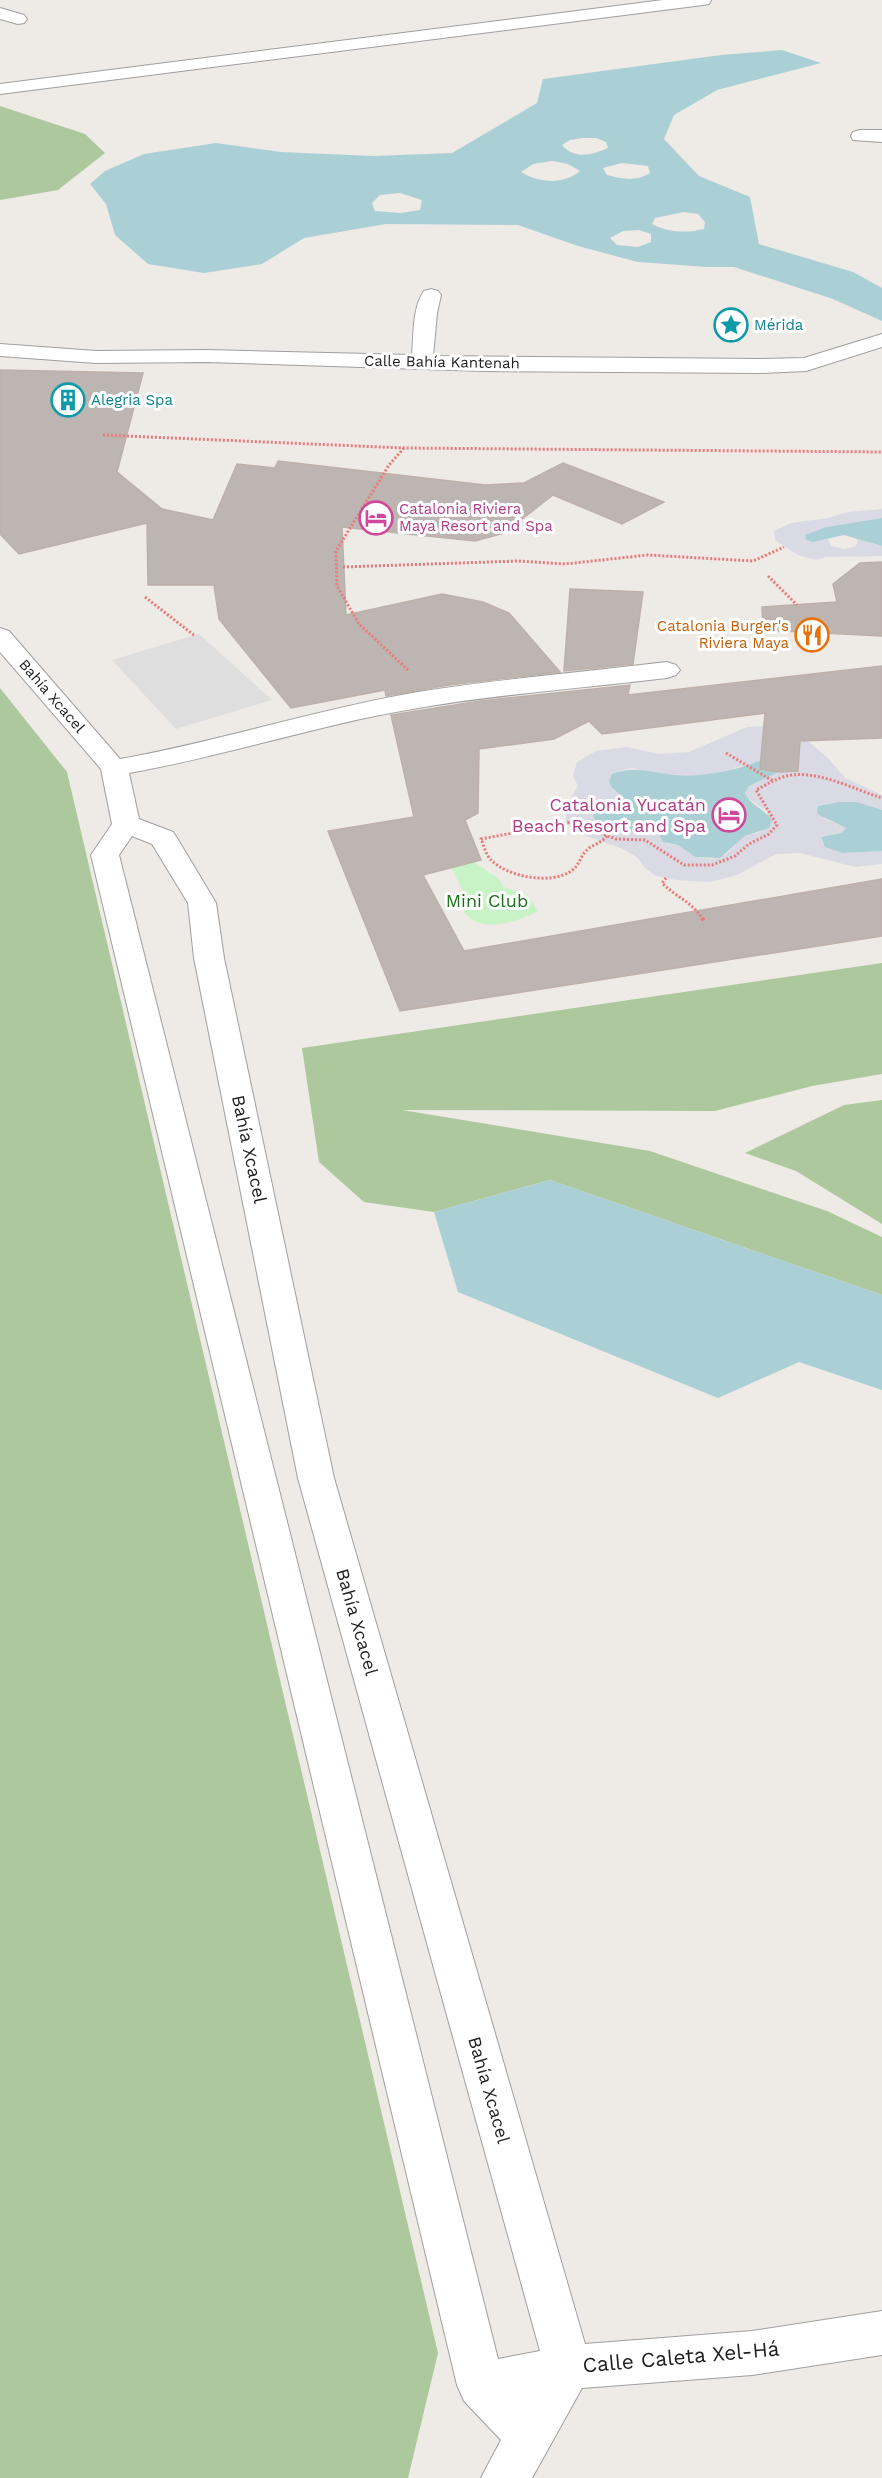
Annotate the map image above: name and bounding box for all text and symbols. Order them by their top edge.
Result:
place icon: Mérida [713,307,749,343]
place label: Mérida [754,316,804,334]
street label: Calle Bahía Kantenah [364,352,520,372]
building icon: Alegria Spa [50,382,86,418]
place label: Alegria Spa [91,391,173,409]
hotel icon: Catalonia Riviera Maya Resort and Spa [358,500,394,536]
place label: Catalonia Riviera Maya Resort and Spa [399,500,553,535]
place label: Catalonia Burger's Riviera Maya [657,617,789,652]
restaurant icon: Catalonia Burger's Riviera Maya [794,617,830,653]
street label: Bahía Xcacel [15,656,89,737]
place label: Catalonia Yucatán Beach Resort and Spa [512,794,706,836]
hotel icon: Catalonia Yucatán Beach Resort and Spa [711,797,747,833]
park label: Mini Club [446,890,528,911]
street label: Bahía Xcacel [228,1093,271,1205]
street label: Bahía Xcacel [332,1566,383,1678]
street label: Bahía Xcacel [464,2034,515,2146]
street label: Calle Caleta Xel-Há [582,2335,781,2378]

